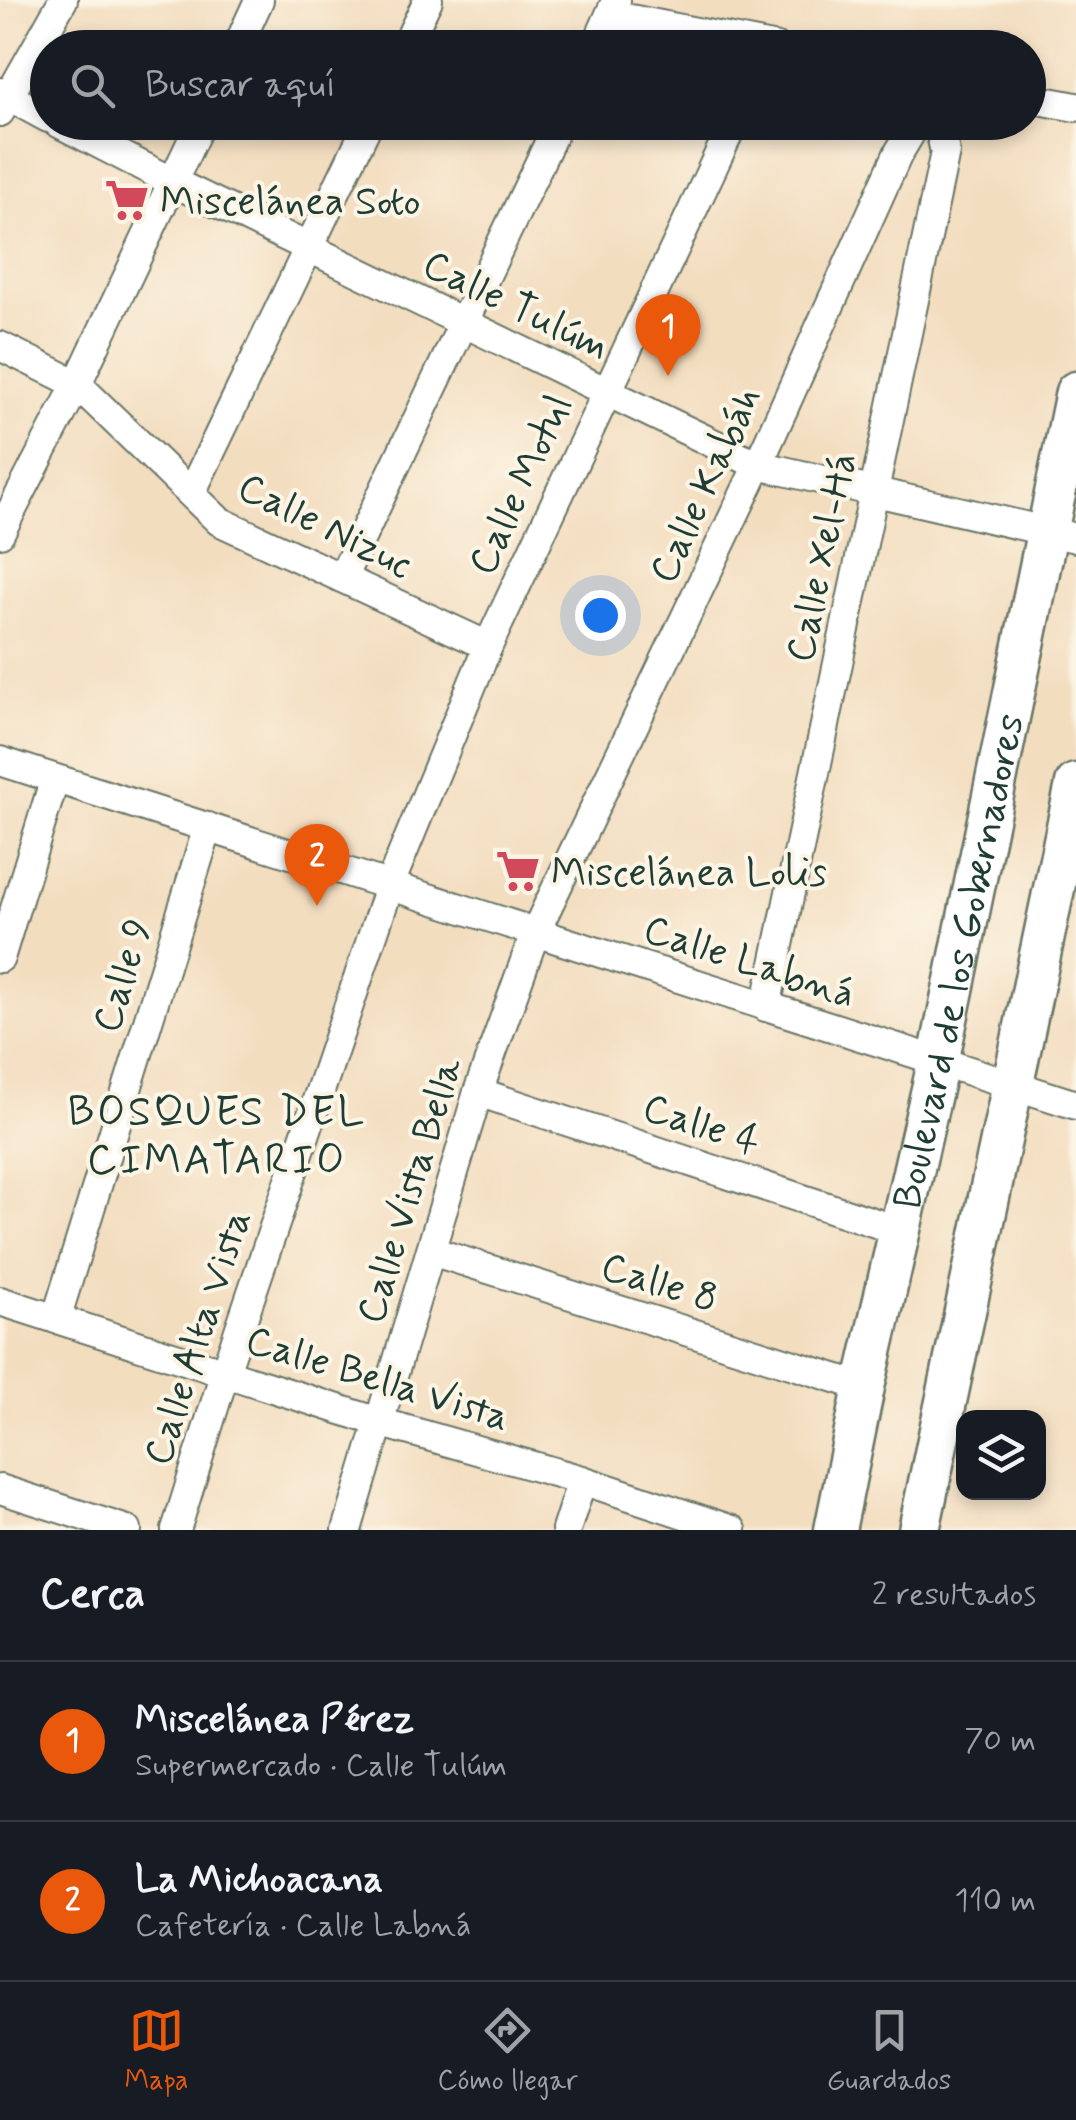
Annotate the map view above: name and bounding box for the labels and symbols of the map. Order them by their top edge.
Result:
supermarket icon: Miscelánea Soto [103,176,151,224]
place label: Miscelánea Soto [160,177,421,229]
street label: Calle Tulúm [414,239,618,374]
pin: 1 [636,294,700,376]
street label: Calle Kabáh [638,378,775,592]
street label: Calle Motul [457,387,586,584]
street label: Calle Xel-Há [775,448,870,667]
street label: Calle Nizuc [229,462,421,591]
your location [575,590,626,641]
street label: Boulevard de los Gobernadores [882,710,1038,1214]
pin: 2 [284,824,350,906]
supermarket icon: Miscelánea Lolis [494,847,542,895]
place label: Miscelánea Lolis [551,848,827,900]
street label: Calle Labná [637,904,861,1021]
street label: Calle 9 [82,913,166,1039]
street label: Calle Vista Bella [346,1051,476,1330]
street label: Calle 4 [636,1083,766,1169]
district label: BOSQUES DEL CIMATARIO [68,1086,366,1189]
street label: Calle Alta Vista [133,1204,265,1472]
street label: Calle 8 [594,1242,724,1326]
street label: Calle Bella Vista [239,1315,515,1445]

